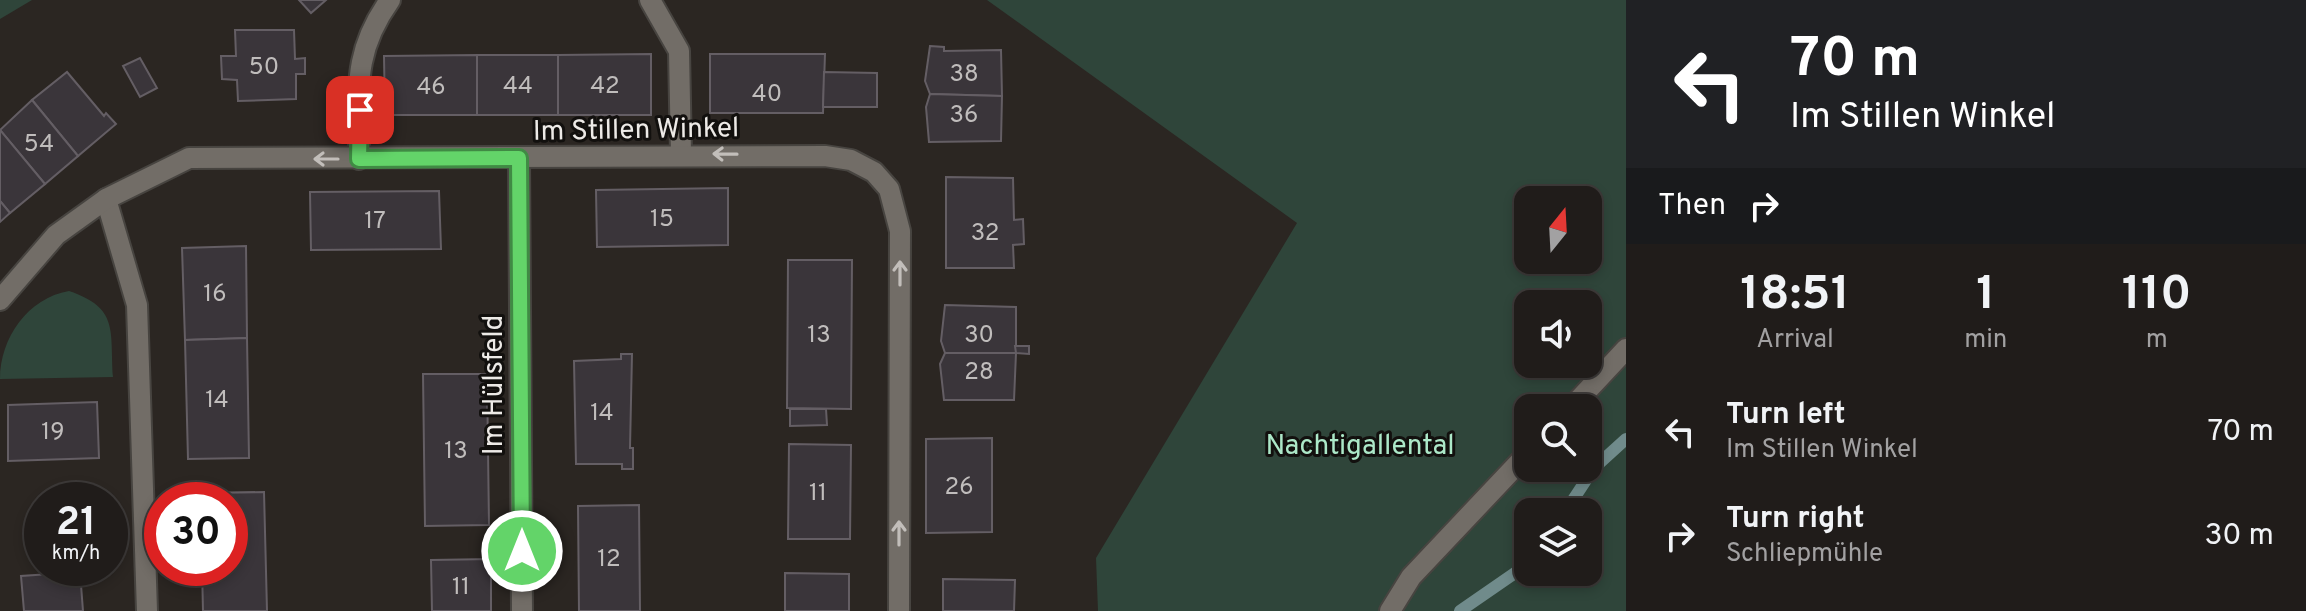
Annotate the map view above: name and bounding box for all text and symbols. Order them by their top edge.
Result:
text: 70 m [1790,26,1920,96]
icon: left [1658,32,1762,136]
house number: 50 [249,53,279,83]
house number: 38 [949,60,979,90]
house number: 44 [503,72,533,102]
house number: 42 [590,72,620,102]
house number: 46 [416,73,446,103]
pin [326,76,394,144]
house number: 40 [752,80,782,110]
icon: arrive [338,88,382,132]
text: Im Stillen Winkel [1790,95,2055,141]
house number: 36 [950,101,978,131]
street label: Im Stillen Winkel [533,111,740,151]
house number: 54 [24,130,54,160]
one-way arrow [712,146,739,162]
one-way arrow [313,151,340,167]
icon: right [1742,184,1786,228]
north arrow [1514,186,1602,274]
map controls [1514,186,1602,586]
text: Then [1658,188,1726,225]
house number: 15 [650,205,674,235]
house number: 17 [364,207,386,237]
house number: 32 [971,219,999,249]
one-way arrow [892,260,908,287]
text: 18:51 [1740,266,1850,326]
text: 1 [1976,266,1995,326]
text: 110 [2122,266,2192,326]
house number: 16 [203,280,227,310]
button: sound [1514,290,1602,378]
street label: Im Hülsfeld [477,315,513,455]
house number: 13 [807,321,831,351]
house number: 30 [964,321,994,351]
text: Arrival [1756,324,1834,357]
text: min [1964,324,2007,357]
text: m [2146,324,2168,357]
house number: 28 [964,358,994,388]
house number: 14 [205,386,229,416]
button: search [1514,394,1602,482]
text: Turn left [1726,397,1846,434]
house number: 14 [590,399,614,429]
icon: left [1658,410,1702,454]
text: 70 m [2208,414,2274,451]
house number: 19 [41,418,65,448]
park label: Nachtigallental [1265,429,1455,465]
text: Im Stillen Winkel [1726,434,1918,467]
house number: 13 [444,437,468,467]
house number: 26 [944,473,974,503]
house number: 11 [809,479,827,509]
speed limit sign: 30 [144,482,248,586]
button: layers [1514,498,1602,586]
text: 21 [56,499,96,549]
text: Turn right [1726,501,1864,538]
position arrow [480,509,564,593]
icon: right [1658,514,1702,558]
text: 30 m [2205,518,2274,555]
one-way arrow [891,520,907,547]
text: Schliepmühle [1726,538,1883,571]
text: km/h [52,541,100,567]
house number: 12 [597,545,621,575]
house number: 11 [452,573,470,603]

